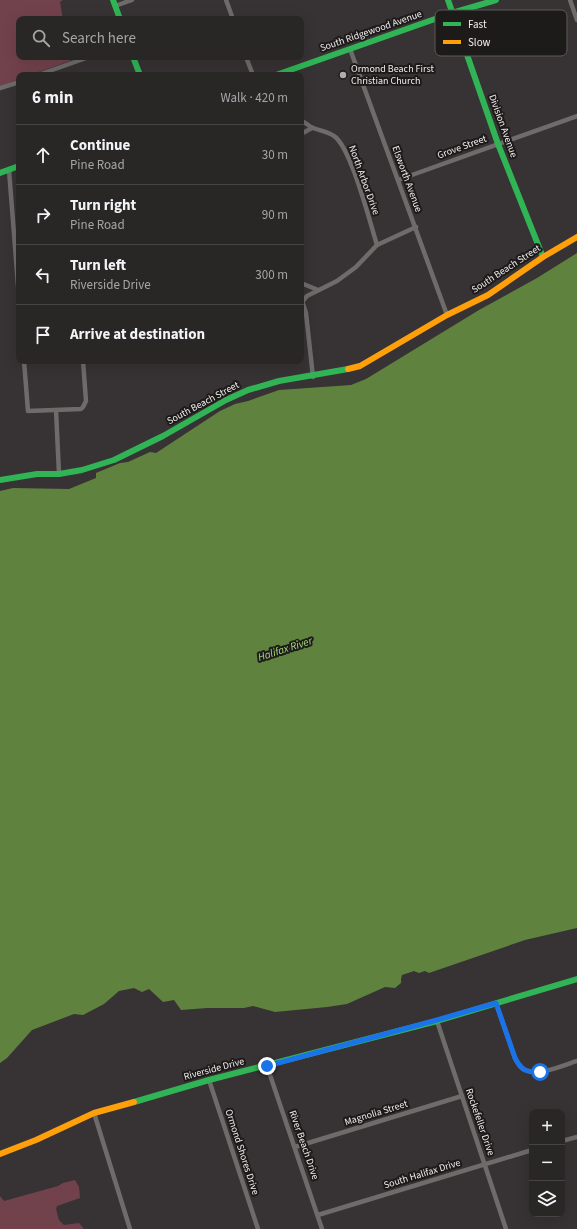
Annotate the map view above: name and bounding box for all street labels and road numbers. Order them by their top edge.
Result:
street label: South Ridgewood Avenue [318,7,424,55]
street label: Division Avenue [485,93,521,159]
street label: Grove Street [435,131,489,162]
street label: North Arbor Drive [345,143,383,217]
street label: Elsworth Avenue [389,144,426,214]
street label: South Beach Street [469,241,544,297]
street label: South Beach Street [164,378,242,428]
street label: Riverside Drive [182,1054,246,1084]
street label: Rockefeller Drive [462,1087,498,1158]
street label: Magnolia Street [343,1097,410,1129]
street label: Ormond Shores Drive [222,1107,262,1197]
street label: River Beach Drive [286,1108,322,1182]
street label: South Halifax Drive [382,1156,462,1192]

